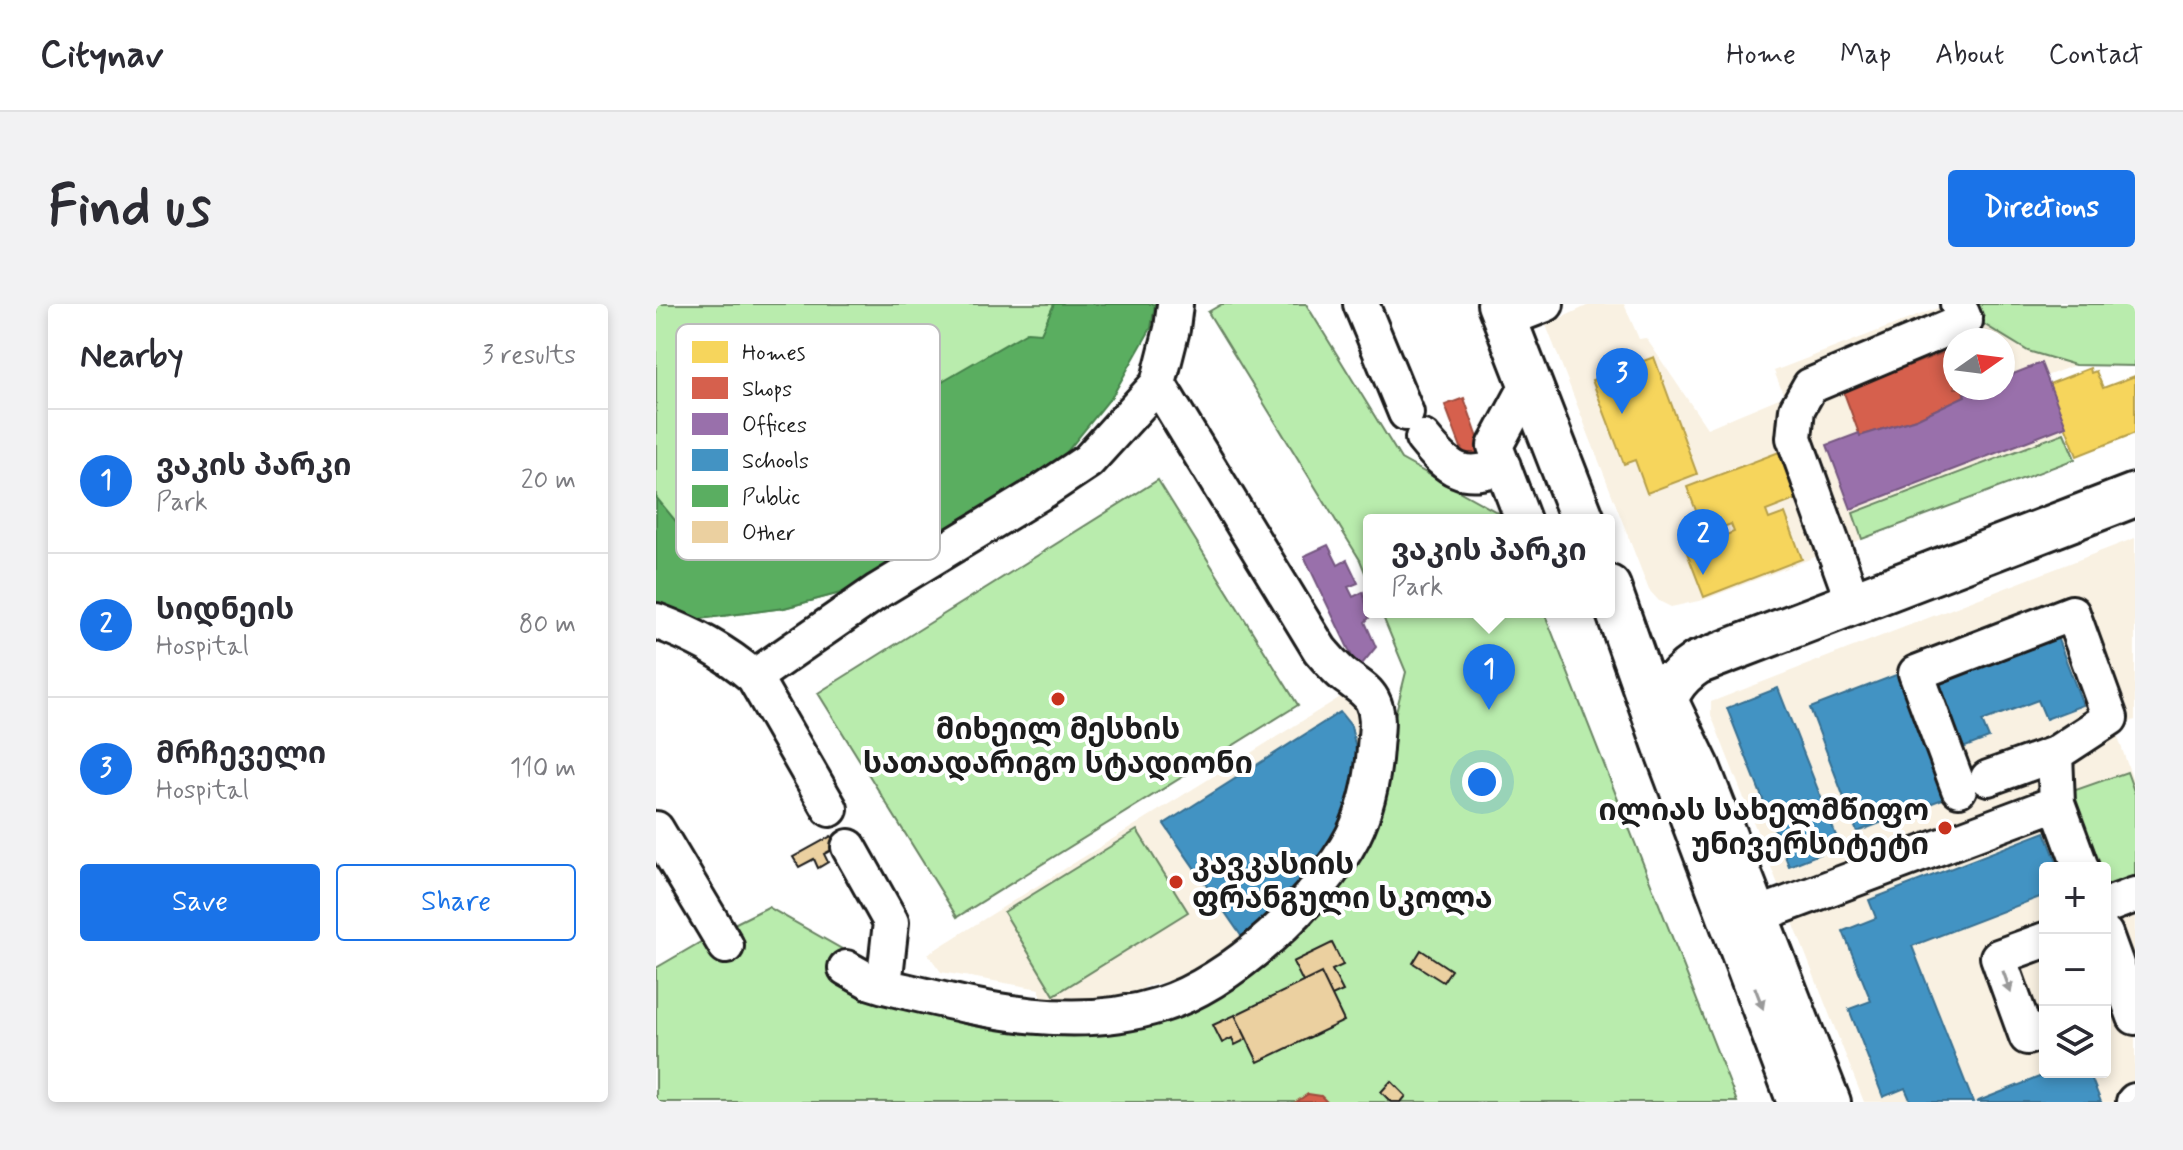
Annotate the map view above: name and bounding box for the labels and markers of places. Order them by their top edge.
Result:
pin: 3 [1596,348,1648,414]
pin: 2 [1677,509,1729,575]
pin: 1 [1463,644,1515,710]
marker: მიხეილ მესხის სათადარიგო სტადიონი [1049,690,1067,708]
place label: მიხეილ მესხის სათადარიგო სტადიონი [863,711,1253,784]
place label: ილიას სახელმწიფო უნივერსიტეტი [1598,792,1929,865]
marker: ილიას სახელმწიფო უნივერსიტეტი [1936,819,1954,837]
place label: კავკასიის ფრანგული სკოლა [1192,846,1493,919]
marker: კავკასიის ფრანგული სკოლა [1167,873,1185,891]

